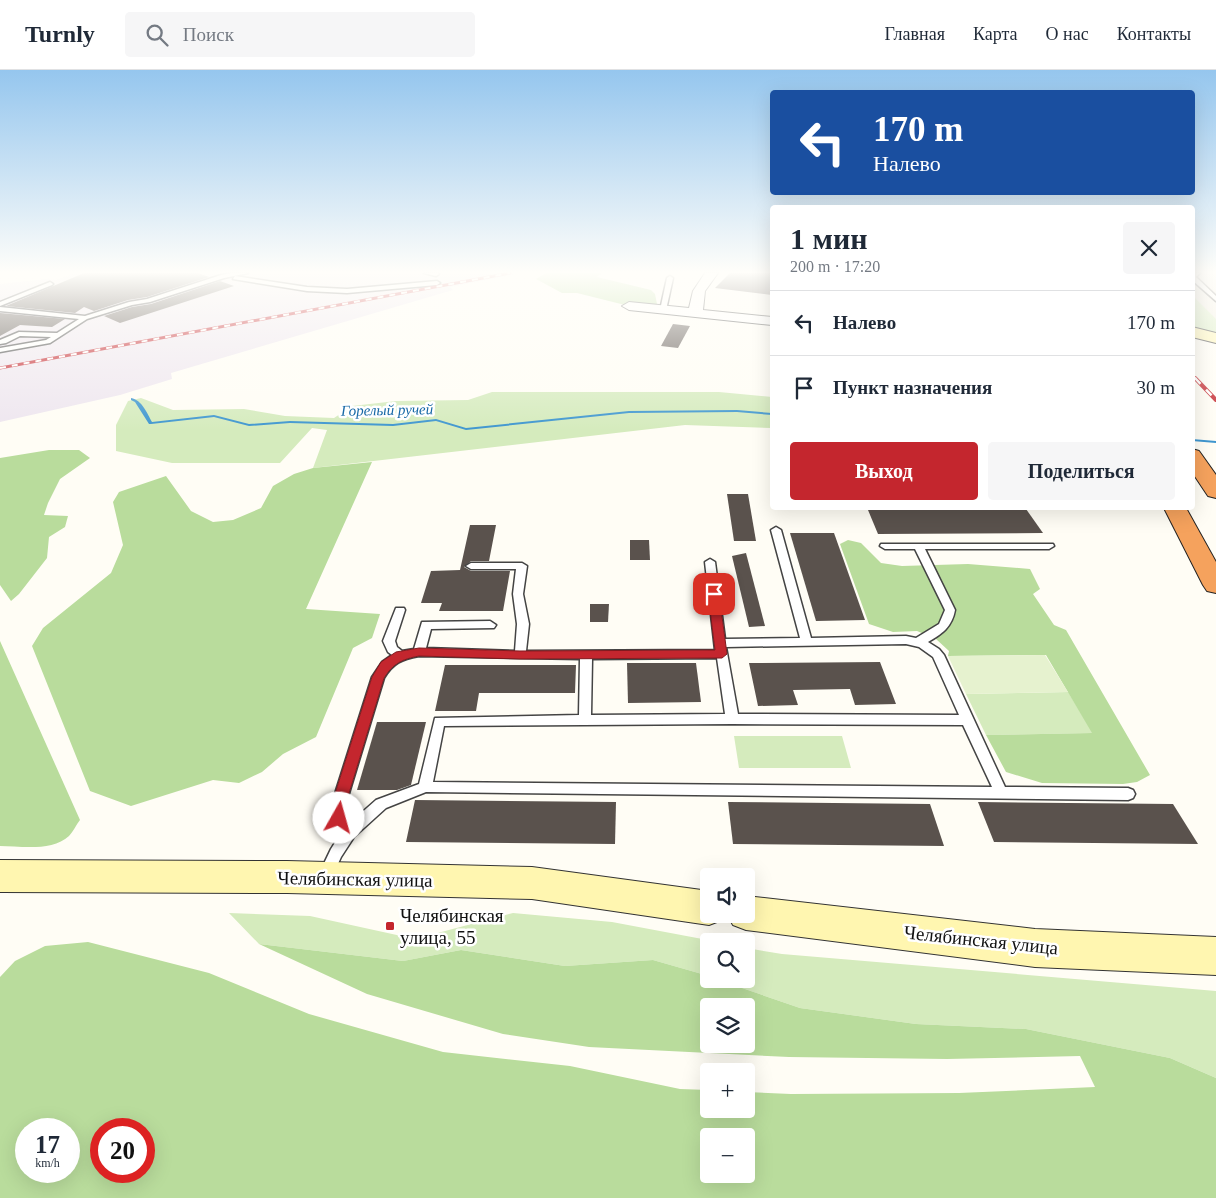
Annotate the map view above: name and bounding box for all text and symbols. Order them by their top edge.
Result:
search box [125,12,475,57]
text: Turnly [25,21,95,47]
icon: search [143,21,171,49]
text: Поиск [183,24,234,45]
text: Главная [885,24,945,44]
text: Карта [973,24,1018,44]
text: О нас [1046,24,1089,44]
text: Контакты [1117,24,1191,44]
icon: left [790,110,855,175]
text: 170 m [873,110,963,149]
text: Налево [873,151,941,176]
text: 1 мин [790,222,868,255]
button: close [1123,222,1175,274]
text: 200 m · 17:20 [790,258,880,275]
icon: left [790,309,818,337]
text: Налево [833,312,896,333]
text: 170 m [1127,312,1175,333]
icon: arrive [790,374,818,402]
text: Пункт назначения [833,377,992,398]
text: 30 m [1136,377,1175,398]
water label: Горелый ручей [340,401,434,419]
button: Выход [790,442,978,500]
button: Поделиться [988,442,1175,500]
pin [693,573,735,615]
icon: arrive [700,580,728,608]
position arrow [312,791,364,843]
street label: Челябинская улица [277,867,433,891]
map controls [700,868,755,1183]
button: sound [700,868,755,923]
place label: Челябинская улица, 55 [400,905,504,948]
marker: Челябинская улица, 55 [384,920,396,932]
street label: Челябинская улица [903,921,1060,959]
button: search [700,933,755,988]
button: layers [700,998,755,1053]
button: + [700,1063,755,1118]
speed limit sign: 20 [90,1118,155,1183]
button: − [700,1128,755,1183]
text: 17 [35,1131,60,1158]
text: km/h [35,1156,60,1170]

